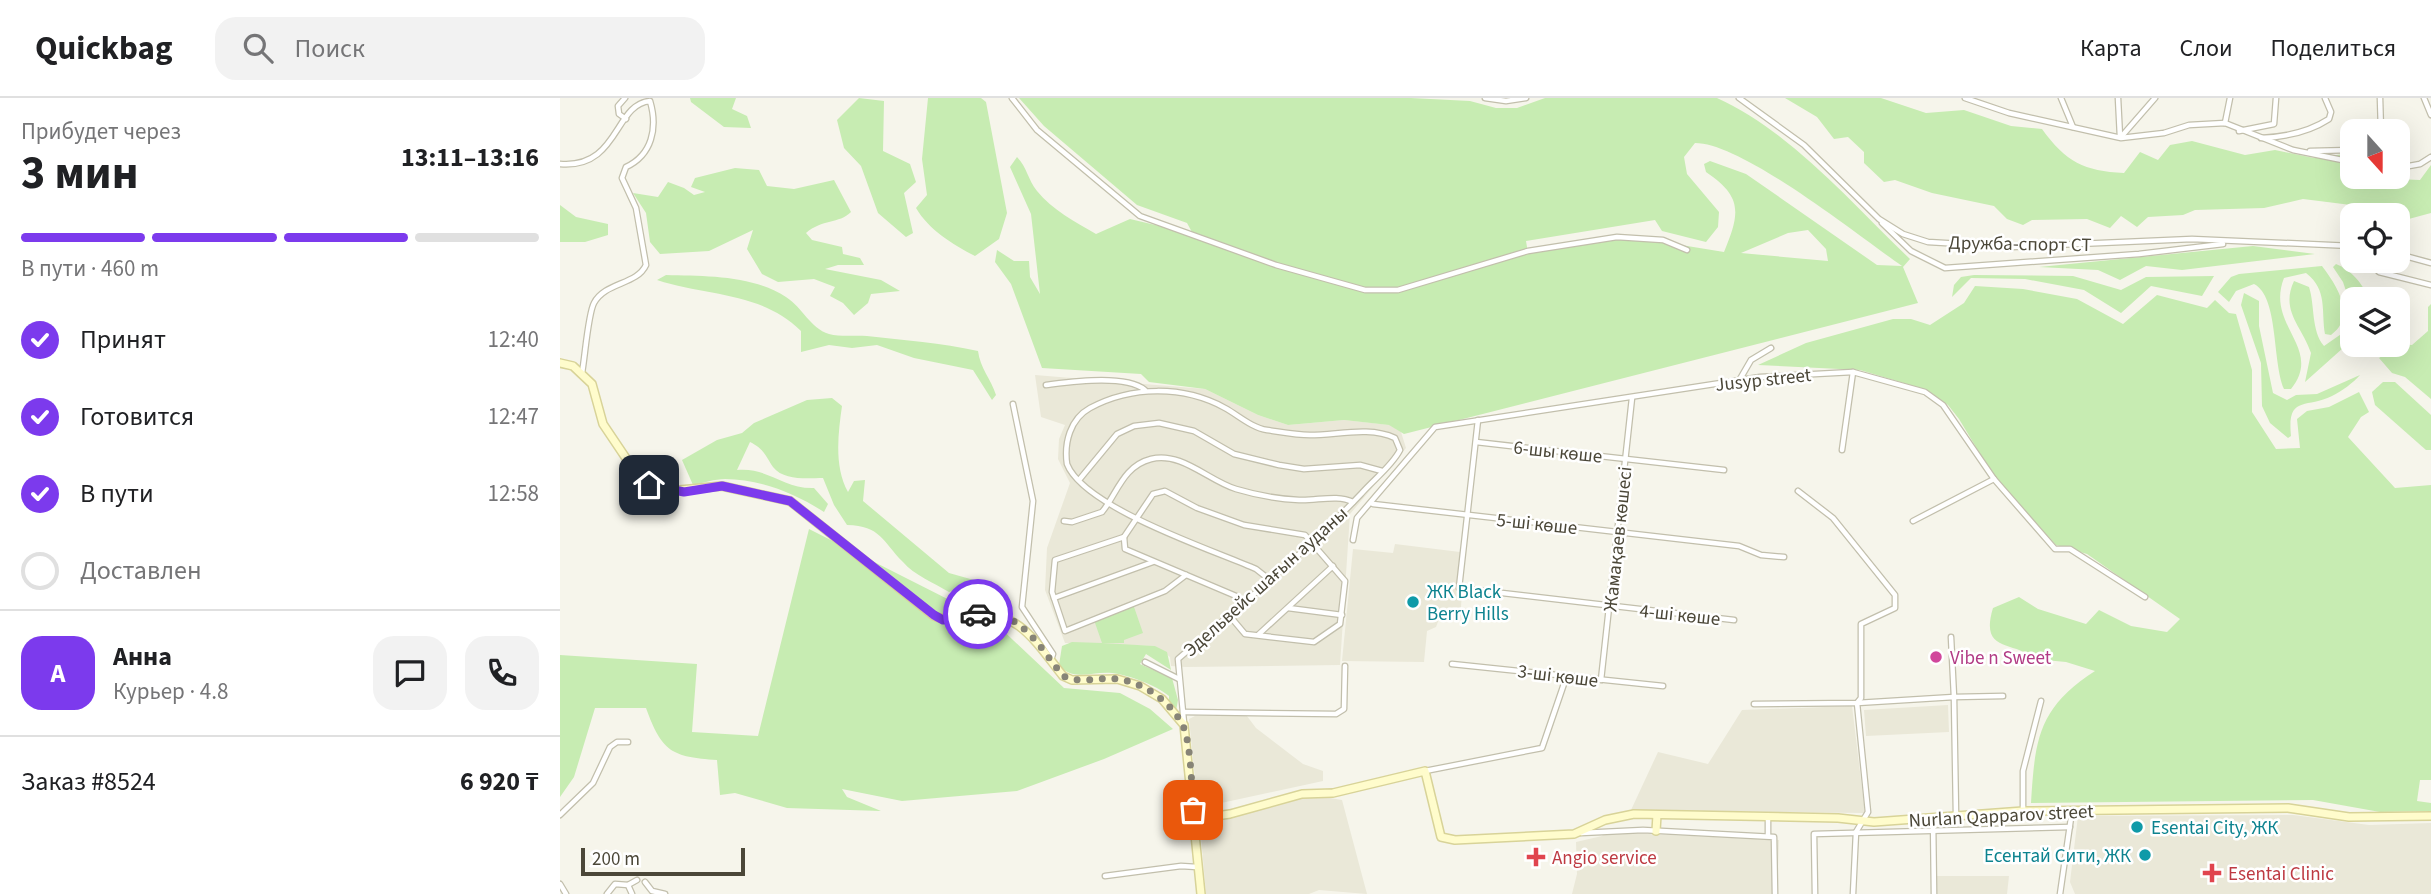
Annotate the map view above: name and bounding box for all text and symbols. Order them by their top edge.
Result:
search box [215,17,705,80]
text: Quickbag [35,25,173,72]
icon: search [239,29,277,67]
text: Поиск [295,30,365,67]
text: Карта [2080,31,2142,66]
text: Слои [2180,31,2233,66]
text: Поделиться [2271,31,2396,66]
text: Прибудет через [21,115,181,148]
north arrow [2340,119,2410,189]
map controls [2340,119,2410,357]
text: 13:11–13:16 [401,139,539,176]
text: 3 мин [21,141,138,206]
button: locate [2340,203,2410,273]
street label: Дружба-спорт СТ [1948,230,2092,259]
text: В пути · 460 m [21,252,159,285]
button: layers [2340,287,2410,357]
icon: check [21,321,59,359]
text: Принят [80,321,166,358]
text: 12:40 [488,323,539,356]
street label: Jusyp street [1714,362,1813,399]
icon: check [21,398,59,436]
text: Готовится [80,398,194,435]
text: 12:47 [488,400,539,433]
street label: 6-шы көше [1512,434,1604,471]
pin [619,455,679,515]
street label: Жамақаев көшесі [1597,465,1640,613]
icon: home [630,466,668,504]
icon: check [21,475,59,513]
text: В пути [80,475,154,512]
text: 12:58 [488,477,539,510]
street label: Эдельвейс шағын ауданы [1178,501,1354,663]
street label: 5-ші көше [1495,507,1579,542]
text: Доставлен [80,552,202,589]
courier [943,579,1013,649]
place label: ЖК Black Berry Hills [1427,579,1509,628]
marker: ЖК Black Berry Hills [1405,594,1421,610]
icon: car [959,595,997,633]
street label: 4-ші көше [1638,598,1722,633]
button: chat [373,636,447,710]
button: phone [465,636,539,710]
text: Анна [113,638,172,675]
place label: Vibe n Sweet [1950,645,2052,672]
marker: Vibe n Sweet [1928,649,1944,665]
text: А [51,655,65,692]
street label: 3-ші көше [1516,658,1600,695]
text: Курьер · 4.8 [113,675,228,708]
text: Заказ #8524 [21,763,156,800]
text: 6 920 ₸ [460,763,539,800]
pin [1163,780,1223,840]
icon: bag [1174,791,1212,829]
street label: Nurlan Qapparov street [1908,798,2095,835]
place label: Esentai City, ЖК [2151,815,2278,842]
marker: Esentai City, ЖК [2129,819,2145,835]
place label: Есентай Сити, ЖК [1984,843,2131,870]
scale bar [581,845,746,877]
place label: Angio service [1552,845,1657,872]
text: 200 m [592,846,640,873]
marker: Angio service [1526,847,1546,867]
marker: Есентай Сити, ЖК [2137,847,2153,863]
place label: Esentai Clinic [2228,861,2334,888]
marker: Esentai Clinic [2202,863,2222,883]

